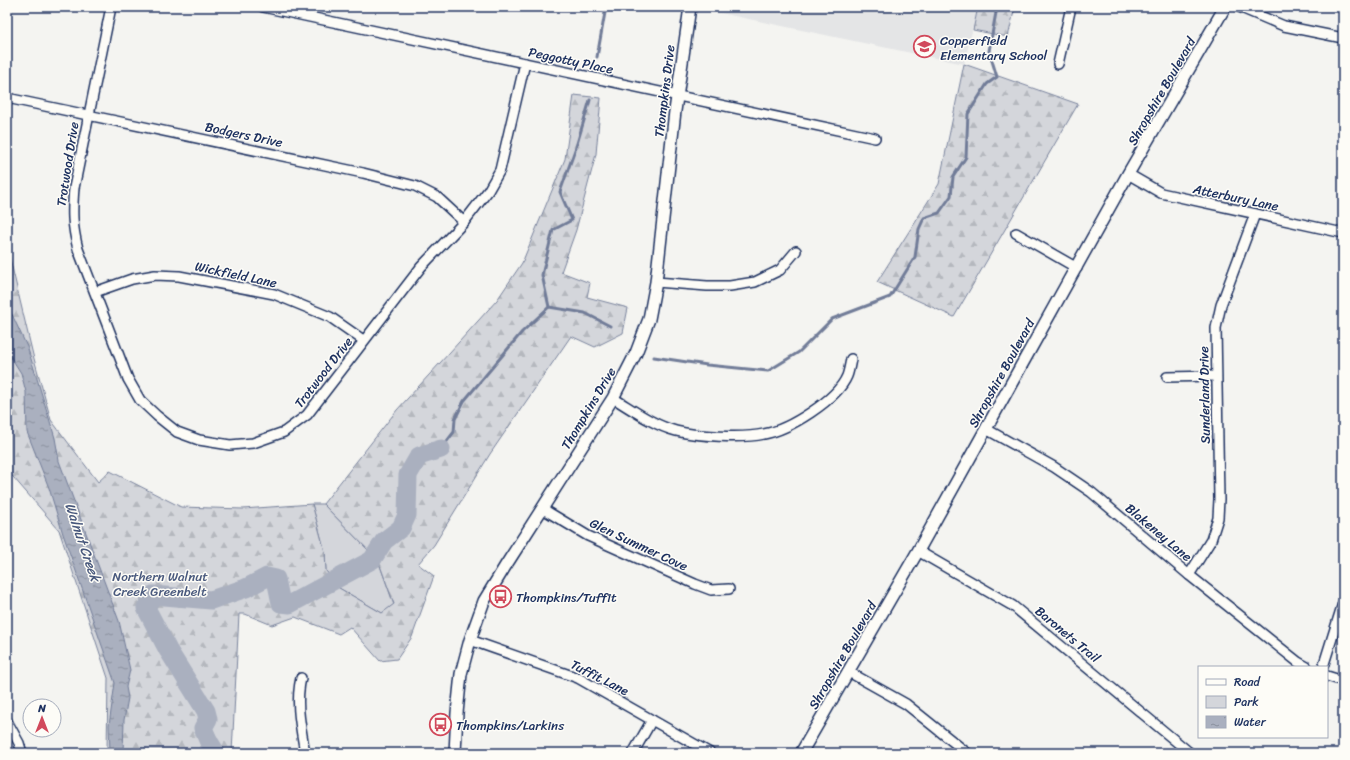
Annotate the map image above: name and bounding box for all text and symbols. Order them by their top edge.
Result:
place label: Copperfield Elementary School [940,29,1048,67]
street label: Shropshire Boulevard [1121,32,1202,150]
school or university icon: Copperfield Elementary School [912,34,938,60]
street label: Peggotty Place [526,40,616,81]
street label: Thompkins Drive [647,43,682,139]
street label: Bodgers Drive [203,115,285,154]
street label: Trotwood Drive [49,120,86,208]
street label: Atterbury Lane [1190,177,1281,218]
street label: Wickfield Lane [193,255,279,294]
street label: Shropshire Boulevard [962,313,1042,432]
street label: Trotwood Drive [288,331,359,413]
street label: Sunderland Drive [1192,346,1217,444]
street label: Thompkins Drive [555,362,622,454]
street label: Blakeney Lane [1120,497,1198,568]
water label: Walnut Creek [57,499,108,586]
street label: Glen Summer Cove [586,512,692,577]
park label: Northern Walnut Creek Greenbelt [112,565,208,603]
bus stop icon: Thompkins/Tuffit [488,584,514,610]
place label: Thompkins/Tuffit [516,586,617,609]
street label: Shropshire Boulevard [802,596,883,714]
street label: Baronets Trail [1030,600,1106,669]
street label: Tuffit Lane [566,653,633,702]
legend [1198,666,1328,738]
text: Road [1234,671,1261,693]
text: Park [1234,691,1259,713]
north arrow [22,698,62,738]
text: N [37,699,46,718]
text: Water [1234,711,1267,733]
bus stop icon: Thompkins/Larkins [427,712,453,738]
place label: Thompkins/Larkins [456,714,565,737]

